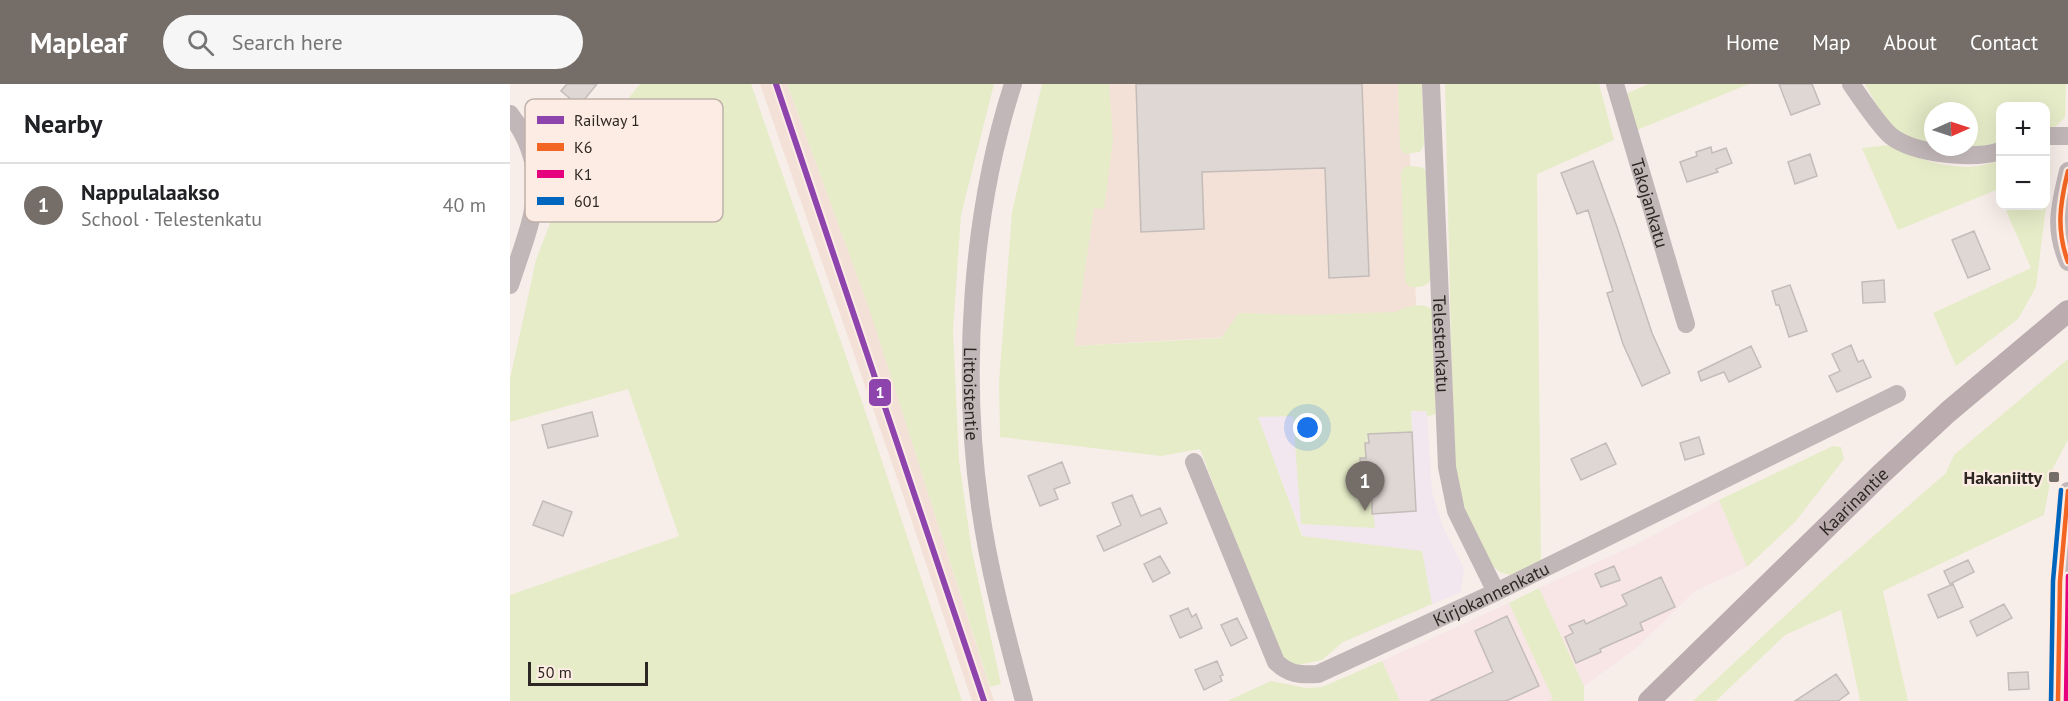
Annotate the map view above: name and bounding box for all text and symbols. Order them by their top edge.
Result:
search box [163,15,583,69]
text: Mapleaf [30,24,127,61]
icon: search [184,26,217,59]
text: Search here [232,28,343,56]
text: Home [1726,29,1779,56]
text: Map [1812,29,1851,56]
text: About [1884,29,1937,56]
text: Contact [1970,29,2038,56]
legend [525,99,723,222]
north arrow [1924,102,1978,156]
map controls [1996,102,2050,210]
button: + [1996,102,2050,156]
text: Nearby [24,107,102,140]
text: Railway 1 [574,110,640,130]
text: K6 [574,137,592,157]
street label: Takojankatu [1626,155,1674,250]
button: − [1996,156,2050,210]
text: K1 [574,164,592,184]
text: Nappulalaakso [81,178,220,206]
text: 601 [574,191,600,211]
text: 1 [38,192,49,218]
text: 40 m [443,192,486,218]
text: School · Telestenkatu [81,206,262,232]
street label: Telestenkatu [1428,295,1455,393]
street label: Littoistentie [959,347,985,441]
line badge: 1 [868,378,892,407]
text: 1 [875,382,885,402]
your location [1293,413,1322,442]
pin: 1 [1346,462,1384,511]
street label: Kaarinantie [1814,462,1893,540]
place label: Hakaniitty [1963,466,2042,489]
marker: Hakaniitty [2047,470,2061,484]
street label: Kirjokannenkatu [1429,556,1553,631]
scale bar [528,659,648,686]
text: 50 m [537,662,572,682]

